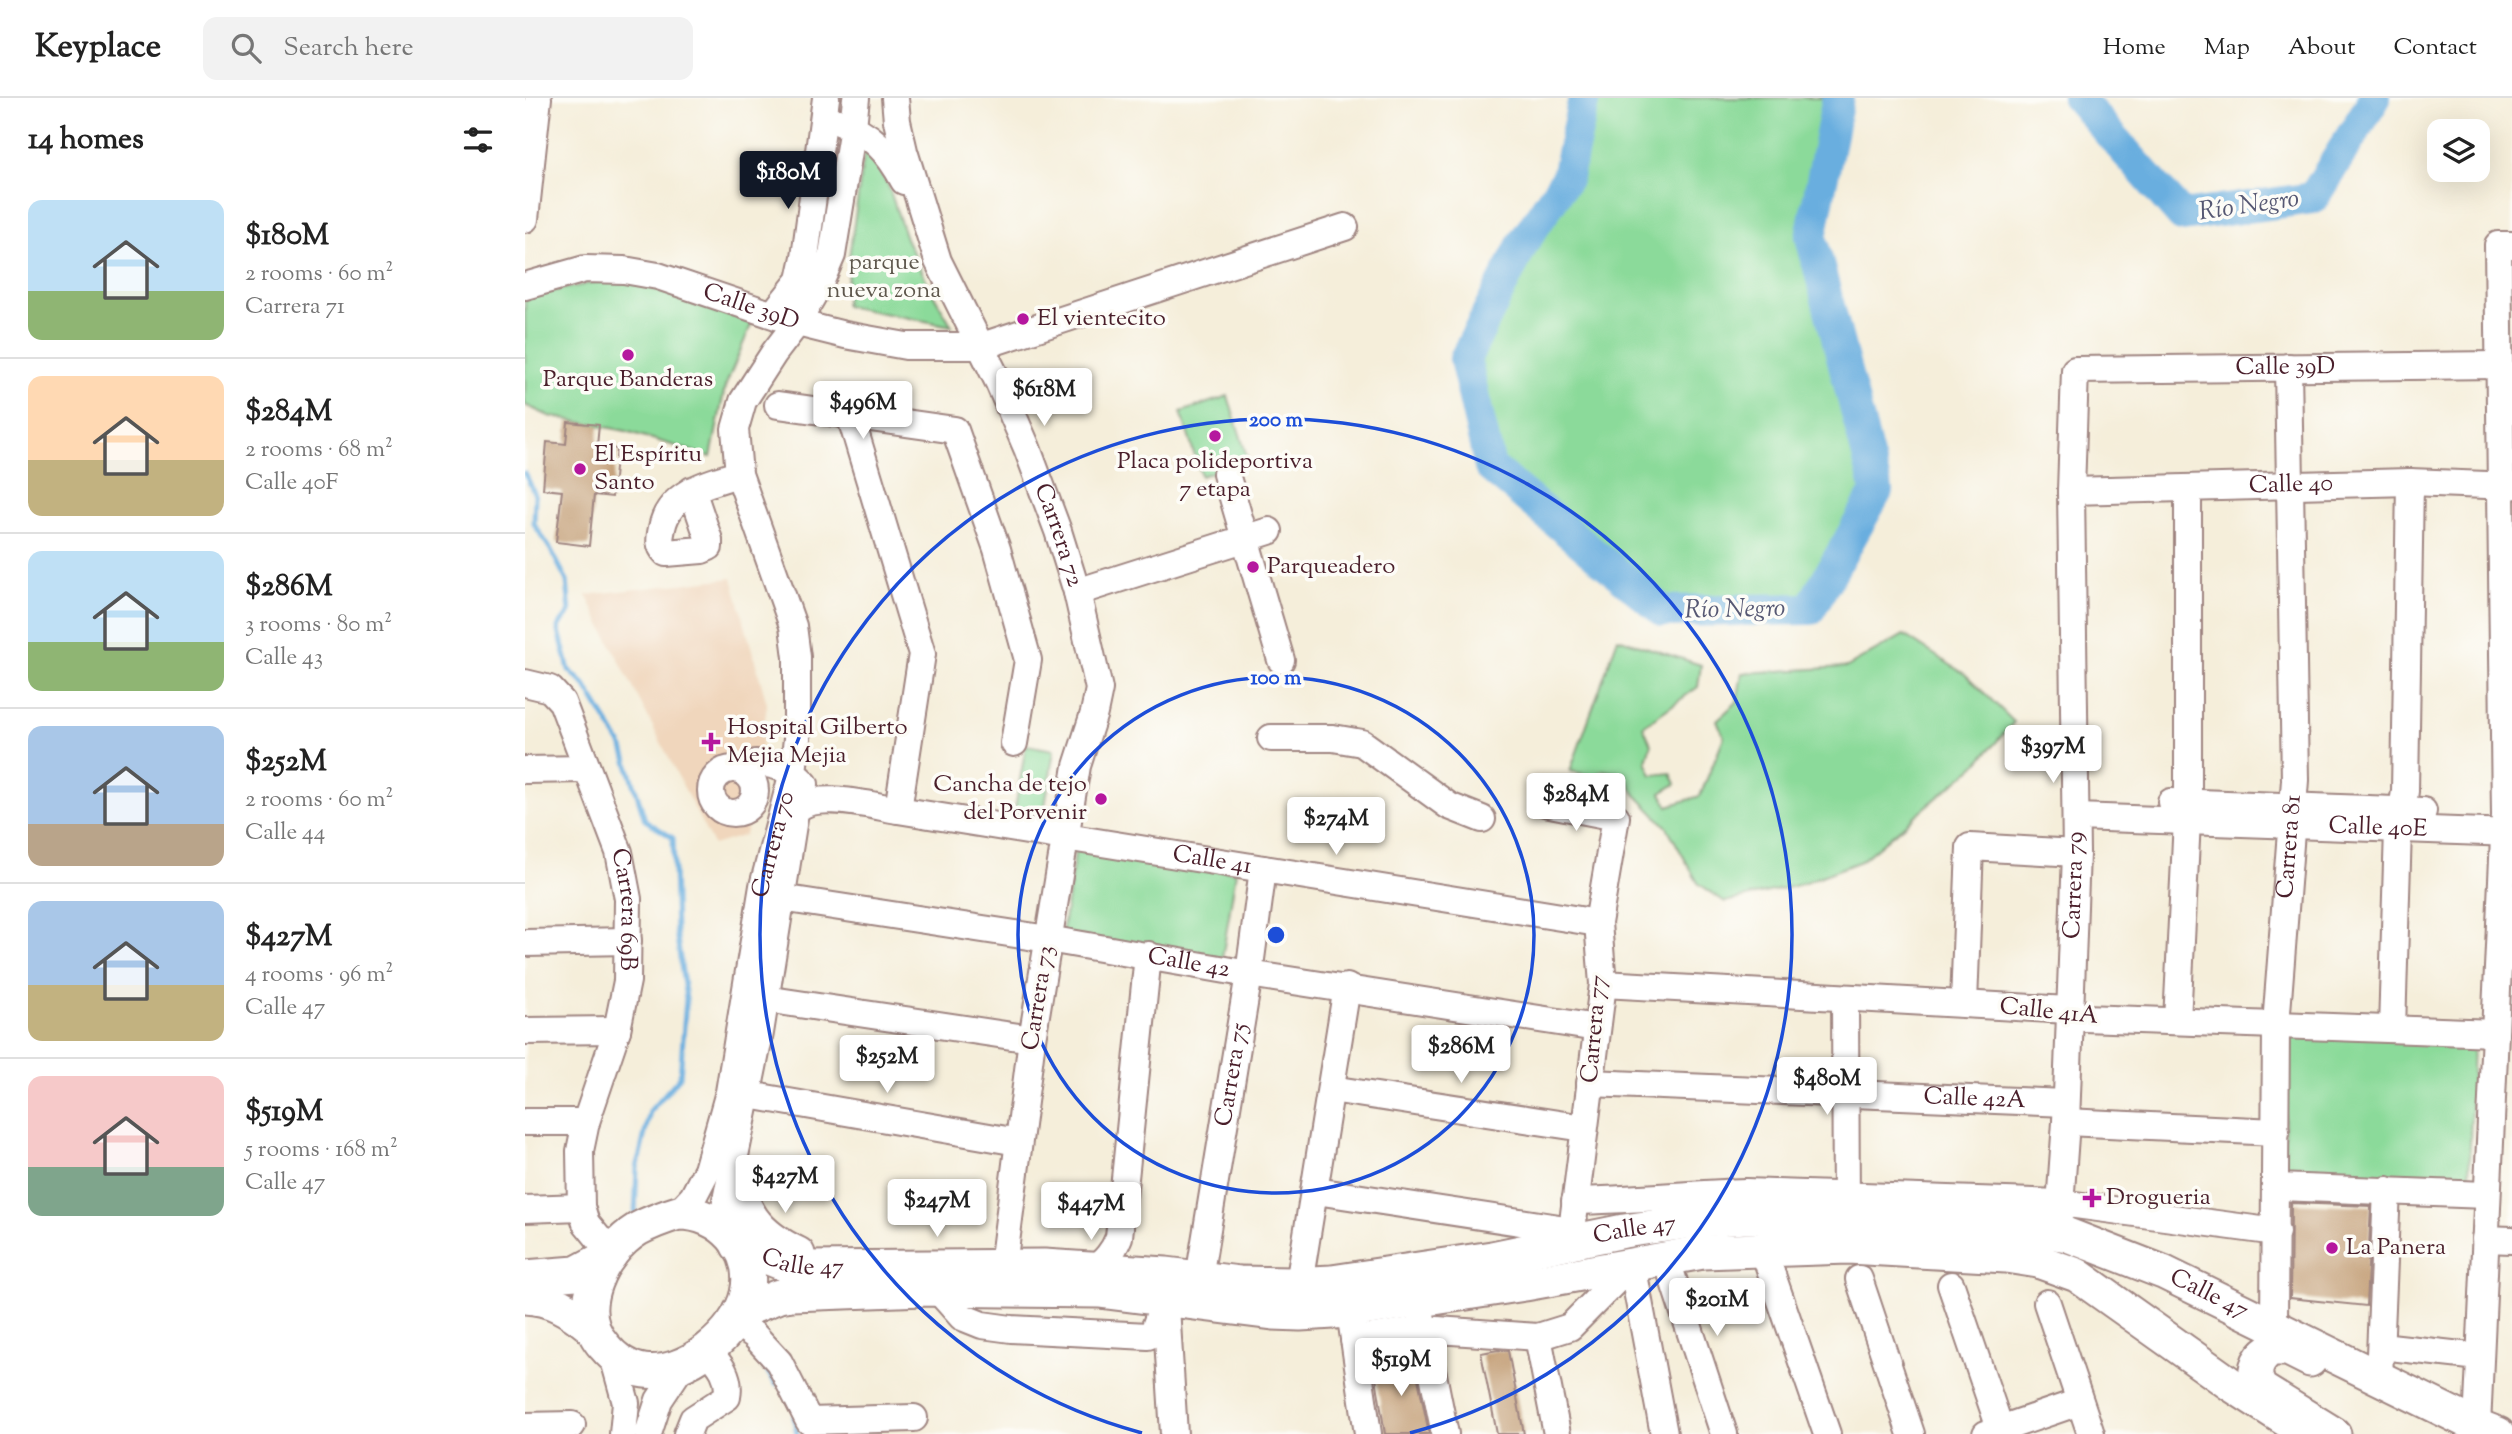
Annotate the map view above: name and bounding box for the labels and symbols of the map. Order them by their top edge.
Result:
pin: $180M [739,152,837,211]
water label: Río Negro [2197,181,2301,231]
park label: parque nueva zona [827,246,941,308]
street label: Calle 39D [698,275,804,340]
place label: El vientecito [1037,302,1166,336]
marker: El vientecito [1015,311,1031,327]
marker: Parque Banderas [620,347,636,363]
street label: Calle 39D [2235,350,2335,385]
place label: Parque Banderas [543,363,713,397]
pin: $618M [995,368,1093,428]
pin: $496M [814,382,912,441]
text: 200 m [1249,406,1304,436]
marker: Placa polideportiva 7 etapa [1207,428,1223,444]
place label: El Espíritu Santo [594,438,702,500]
place label: Placa polideportiva 7 etapa [1117,445,1313,507]
marker: El Espíritu Santo [572,461,588,477]
street label: Calle 40 [2248,467,2333,503]
street label: Carrera 72 [1025,479,1091,591]
place label: Parqueadero [1267,550,1395,584]
marker: Parqueadero [1245,559,1261,575]
water label: Río Negro [1684,591,1786,629]
text: 100 m [1251,664,1302,694]
place label: Hospital Gilberto Mejia Mejia [727,711,908,773]
pin: $397M [2004,726,2102,785]
marker: Hospital Gilberto Mejia Mejia [701,732,721,752]
place label: Cancha de tejo del Porvenir [933,768,1087,830]
pin: $284M [1527,774,1625,833]
street label: Carrera 70 [744,788,804,900]
marker: Cancha de tejo del Porvenir [1093,791,1109,807]
street label: Carrera 81 [2269,793,2311,900]
pin: $274M [1287,798,1385,857]
street label: Calle 40E [2328,809,2428,847]
street label: Carrera 79 [2056,832,2093,940]
street label: Calle 41 [1170,838,1254,884]
street label: Carrera 69B [602,846,645,971]
centre of rings [1264,923,1288,947]
street label: Calle 42 [1145,940,1233,987]
street label: Carrera 73 [1014,943,1064,1053]
street label: Carrera 77 [1573,974,1617,1084]
street label: Calle 41A [1998,990,2101,1034]
street label: Carrera 75 [1207,1020,1258,1129]
pin: $286M [1412,1026,1510,1085]
pin: $252M [838,1035,936,1095]
pin: $480M [1778,1058,1876,1117]
street label: Calle 42A [1923,1080,2027,1118]
pin: $427M [736,1156,834,1215]
pin: $247M [888,1180,986,1239]
place label: Drogueria [2106,1181,2211,1215]
pin: $447M [1042,1182,1140,1242]
marker: Drogueria [2084,1190,2100,1206]
street label: Calle 47 [1590,1207,1678,1254]
place label: La Panera [2346,1231,2446,1265]
street label: Calle 47 [756,1240,844,1285]
marker: La Panera [2324,1240,2340,1256]
street label: Calle 47 [2164,1261,2254,1328]
pin: $201M [1668,1278,1766,1338]
pin: $519M [1352,1338,1450,1398]

